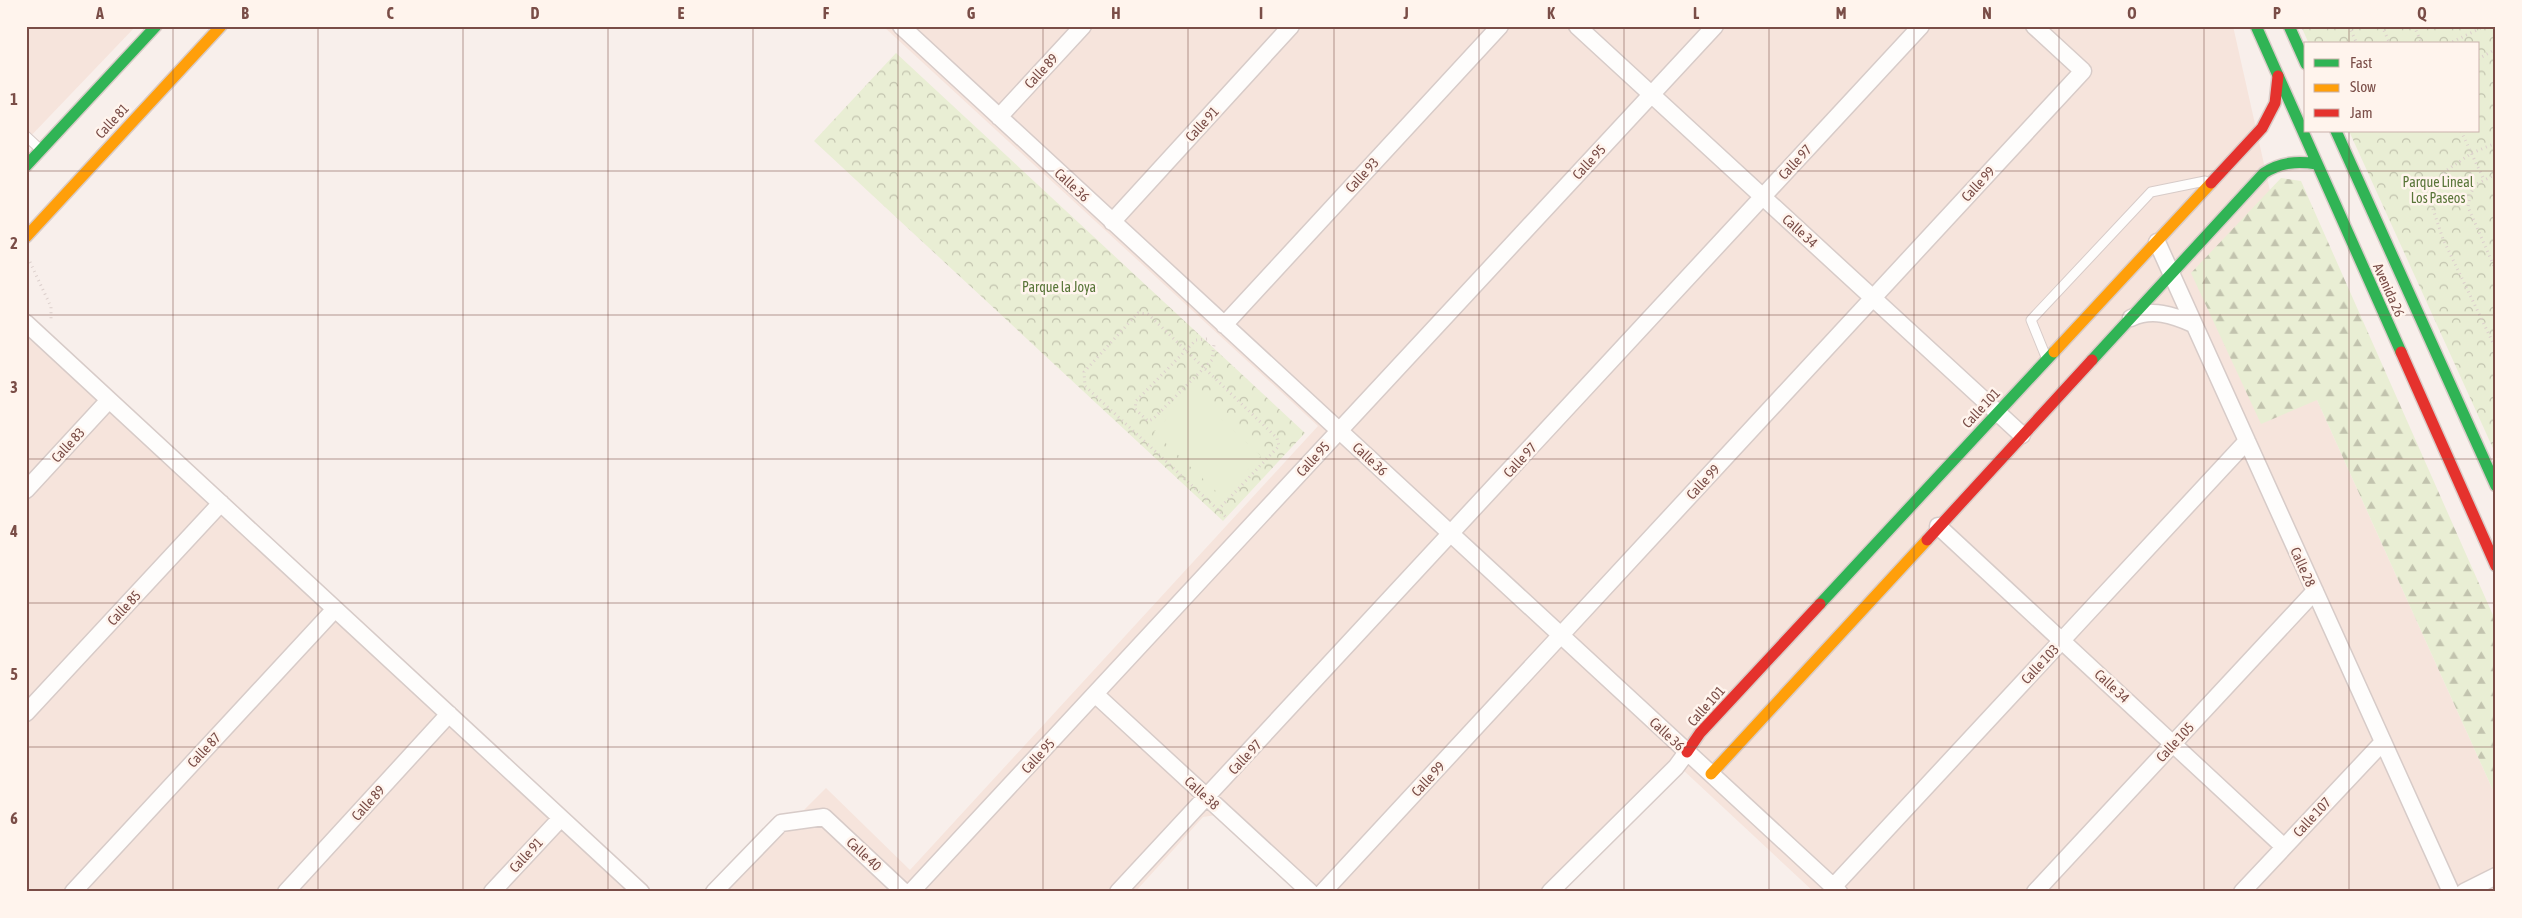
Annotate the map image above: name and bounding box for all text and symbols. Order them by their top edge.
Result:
text: A [95,4,104,22]
text: B [241,4,249,22]
text: C [386,4,394,22]
text: D [531,4,540,22]
text: E [678,4,685,22]
text: F [823,4,830,22]
text: G [967,4,976,22]
text: H [1111,4,1121,22]
text: I [1259,4,1263,22]
text: J [1402,4,1409,22]
text: K [1547,4,1555,22]
text: L [1693,4,1700,22]
text: M [1836,4,1846,22]
text: N [1982,4,1992,22]
text: O [2127,4,2137,22]
text: P [2273,4,2281,22]
text: Q [2417,4,2427,22]
legend [2304,42,2480,132]
street label: Calle 89 [1021,50,1061,92]
text: Fast [2350,54,2372,71]
text: Slow [2350,78,2376,95]
text: 1 [10,90,18,108]
street label: Calle 81 [92,100,132,142]
street label: Calle 91 [1182,103,1222,145]
text: Jam [2350,104,2373,121]
street label: Calle 95 [1569,141,1609,183]
street label: Calle 97 [1775,141,1815,183]
street label: Calle 93 [1342,154,1382,196]
street label: Calle 99 [1958,163,1998,205]
street label: Calle 36 [1051,165,1093,205]
park label: Parque Lineal Los Paseos [2403,174,2474,206]
street label: Calle 34 [1779,211,1821,251]
text: 2 [10,234,18,252]
street label: Avenida 26 [2370,261,2408,320]
park label: Parque la Joya [1022,279,1096,295]
text: 3 [10,378,18,396]
street label: Calle 101 [1959,385,2003,431]
street label: Calle 83 [48,424,88,466]
street label: Calle 95 [1293,438,1333,480]
street label: Calle 36 [1349,439,1391,479]
street label: Calle 97 [1500,439,1540,481]
street label: Calle 99 [1683,461,1723,503]
text: 4 [9,522,18,540]
street label: Calle 28 [2287,545,2319,590]
street label: Calle 85 [104,587,144,629]
street label: Calle 103 [2018,641,2062,687]
text: 5 [10,665,18,683]
street label: Calle 34 [2091,666,2133,706]
street label: Calle 101 [1684,683,1728,729]
street label: Calle 36 [1646,714,1688,754]
street label: Calle 105 [2153,719,2197,765]
street label: Calle 87 [184,729,224,771]
street label: Calle 95 [1018,735,1058,777]
street label: Calle 97 [1225,736,1265,778]
street label: Calle 99 [1408,758,1448,800]
street label: Calle 38 [1181,773,1223,813]
street label: Calle 89 [348,782,388,824]
street label: Calle 107 [2290,794,2334,840]
text: 6 [10,809,18,827]
street label: Calle 91 [506,834,546,876]
street label: Calle 40 [843,834,885,874]

